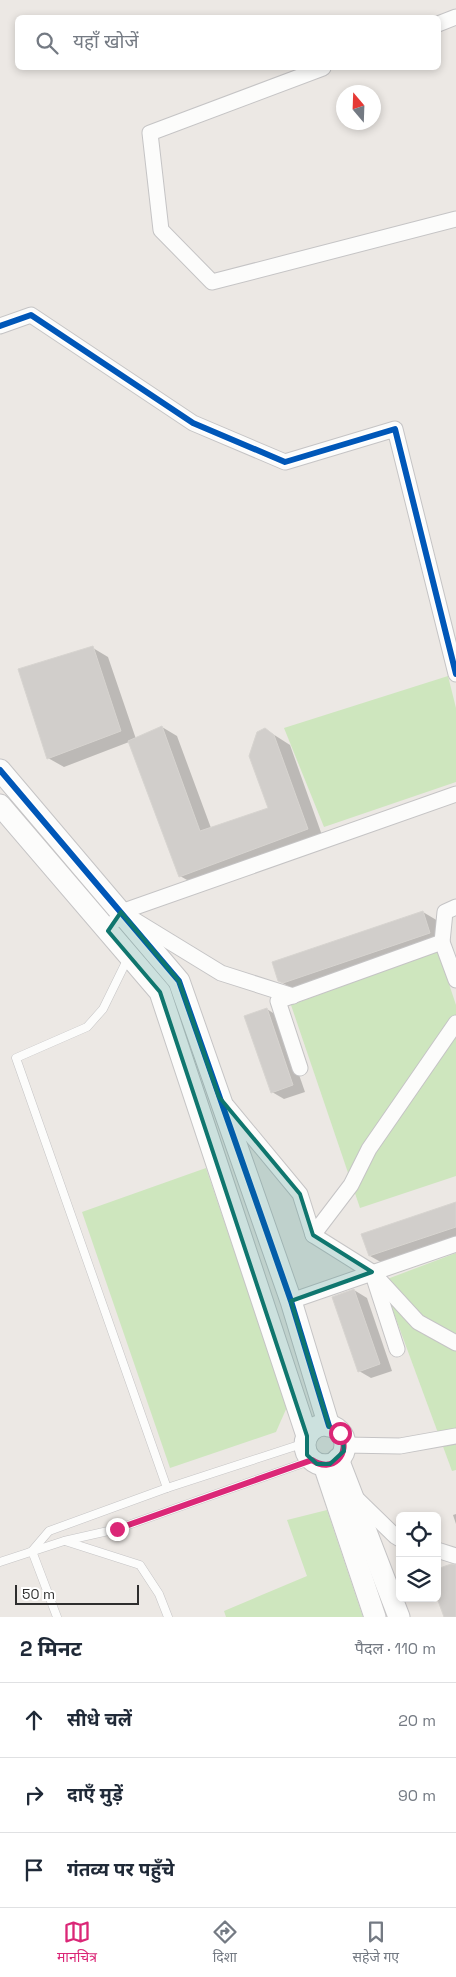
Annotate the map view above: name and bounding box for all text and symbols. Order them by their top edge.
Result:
search box [15,15,441,70]
icon: search [33,29,61,57]
text: यहाँ खोजें [73,29,138,54]
north arrow [336,85,381,130]
route start [329,1422,352,1445]
map controls [396,1512,441,1602]
button: locate [396,1512,441,1557]
route end [106,1518,129,1541]
button: layers [396,1557,441,1602]
scale bar [15,1582,139,1605]
text: 50 m [22,1585,55,1603]
text: 2 मिनट [20,1635,82,1662]
text: पैदल · 110 m [355,1638,436,1659]
icon: ahead [20,1706,48,1734]
text: सीधे चलें [67,1707,132,1732]
text: 20 m [398,1710,436,1731]
icon: right [20,1781,48,1809]
text: दाएँ मुड़ें [67,1782,123,1807]
text: 90 m [398,1785,436,1806]
icon: arrive [20,1856,48,1884]
text: गंतव्य पर पहुँचे [67,1857,174,1882]
tab: मानचित्र [57,1918,97,1968]
tab: दिशा [211,1918,239,1968]
tab: सहेजे गए [353,1918,399,1968]

